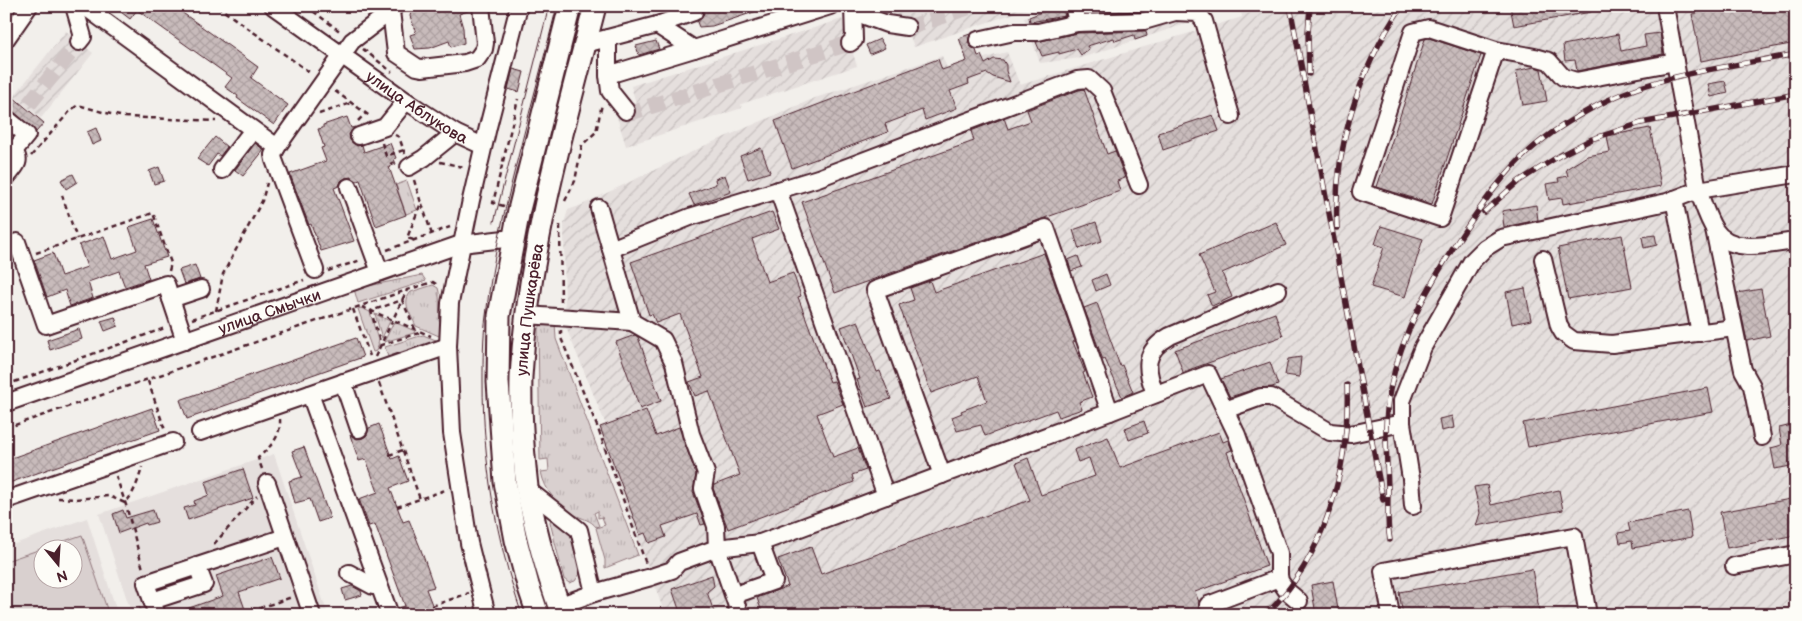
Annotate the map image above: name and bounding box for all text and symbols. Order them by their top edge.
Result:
street label: улица Аблукова [362,67,471,149]
street label: улица Пушкарёва [513,241,549,377]
street label: улица Смычки [216,286,324,339]
north arrow [32,538,82,588]
text: N [54,566,69,586]

